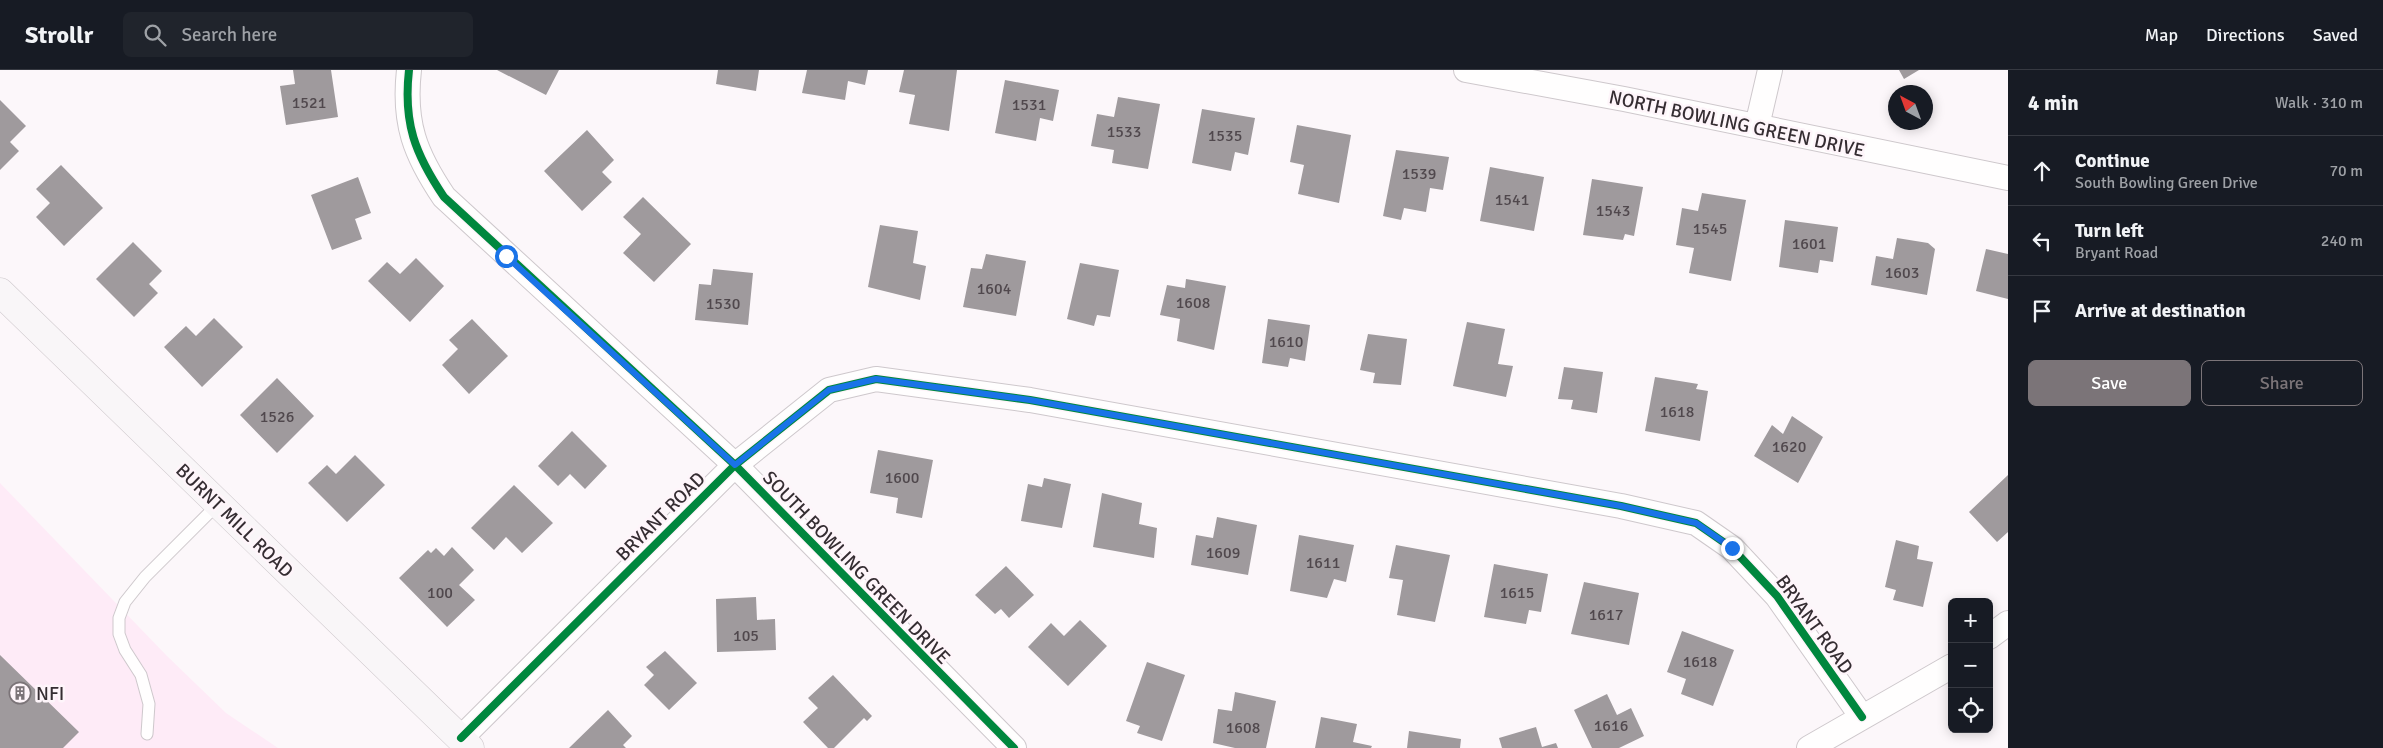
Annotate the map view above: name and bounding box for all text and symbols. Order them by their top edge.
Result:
search box [123,12,473,57]
text: Strollr [25,20,93,50]
icon: search [141,21,169,49]
text: Search here [181,23,277,47]
text: Map [2145,24,2178,46]
text: Directions [2206,24,2285,46]
text: Saved [2313,24,2358,46]
street label: NORTH BOWLING GREEN DRIVE [1607,85,1867,163]
north arrow [1888,85,1933,130]
text: 4 min [2028,90,2079,116]
house number: 1521 [292,93,326,113]
text: Walk · 310 m [2275,93,2363,113]
house number: 1531 [1012,95,1046,115]
house number: 1533 [1107,122,1141,142]
house number: 1535 [1208,126,1242,146]
text: Continue [2075,149,2150,173]
icon: ahead [2028,157,2056,185]
text: 70 m [2329,161,2363,181]
house number: 1539 [1402,164,1436,184]
text: South Bowling Green Drive [2075,173,2258,193]
house number: 1541 [1495,190,1529,210]
house number: 1543 [1596,201,1630,221]
house number: 1545 [1693,219,1727,239]
text: Turn left [2075,219,2144,243]
icon: left [2028,227,2056,255]
text: 240 m [2321,231,2363,251]
house number: 1601 [1792,234,1826,254]
text: Bryant Road [2075,243,2158,263]
route start [495,245,518,268]
house number: 1603 [1885,263,1919,283]
house number: 1604 [977,279,1012,299]
house number: 1608 [1176,293,1210,313]
house number: 1530 [706,294,740,314]
icon: arrive [2028,297,2056,325]
text: Arrive at destination [2075,299,2246,323]
house number: 1610 [1269,332,1303,352]
button: Save [2028,360,2191,406]
button: Share [2201,360,2363,406]
house number: 1618 [1660,402,1694,422]
house number: 1526 [260,407,294,427]
house number: 1620 [1772,437,1806,457]
street label: BURNT MILL ROAD [171,459,298,583]
street label: SOUTH BOWLING GREEN DRIVE [757,466,955,669]
street label: BRYANT ROAD [611,467,710,566]
house number: 1600 [885,468,919,488]
route end [1721,537,1744,560]
house number: 1609 [1206,543,1240,563]
house number: 1611 [1306,553,1340,573]
street label: BRYANT ROAD [1770,570,1858,679]
house number: 100 [427,583,453,603]
house number: 1615 [1500,583,1534,603]
map controls [1948,598,1993,733]
button: + [1948,598,1993,643]
house number: 1617 [1589,605,1623,625]
house number: 105 [733,626,759,646]
button: − [1948,643,1993,688]
house number: 1618 [1683,652,1717,672]
building icon: NFI [8,681,32,705]
place label: NFI [36,682,64,706]
button: locate [1948,688,1993,733]
house number: 1616 [1594,716,1628,736]
house number: 1608 [1226,718,1260,738]

